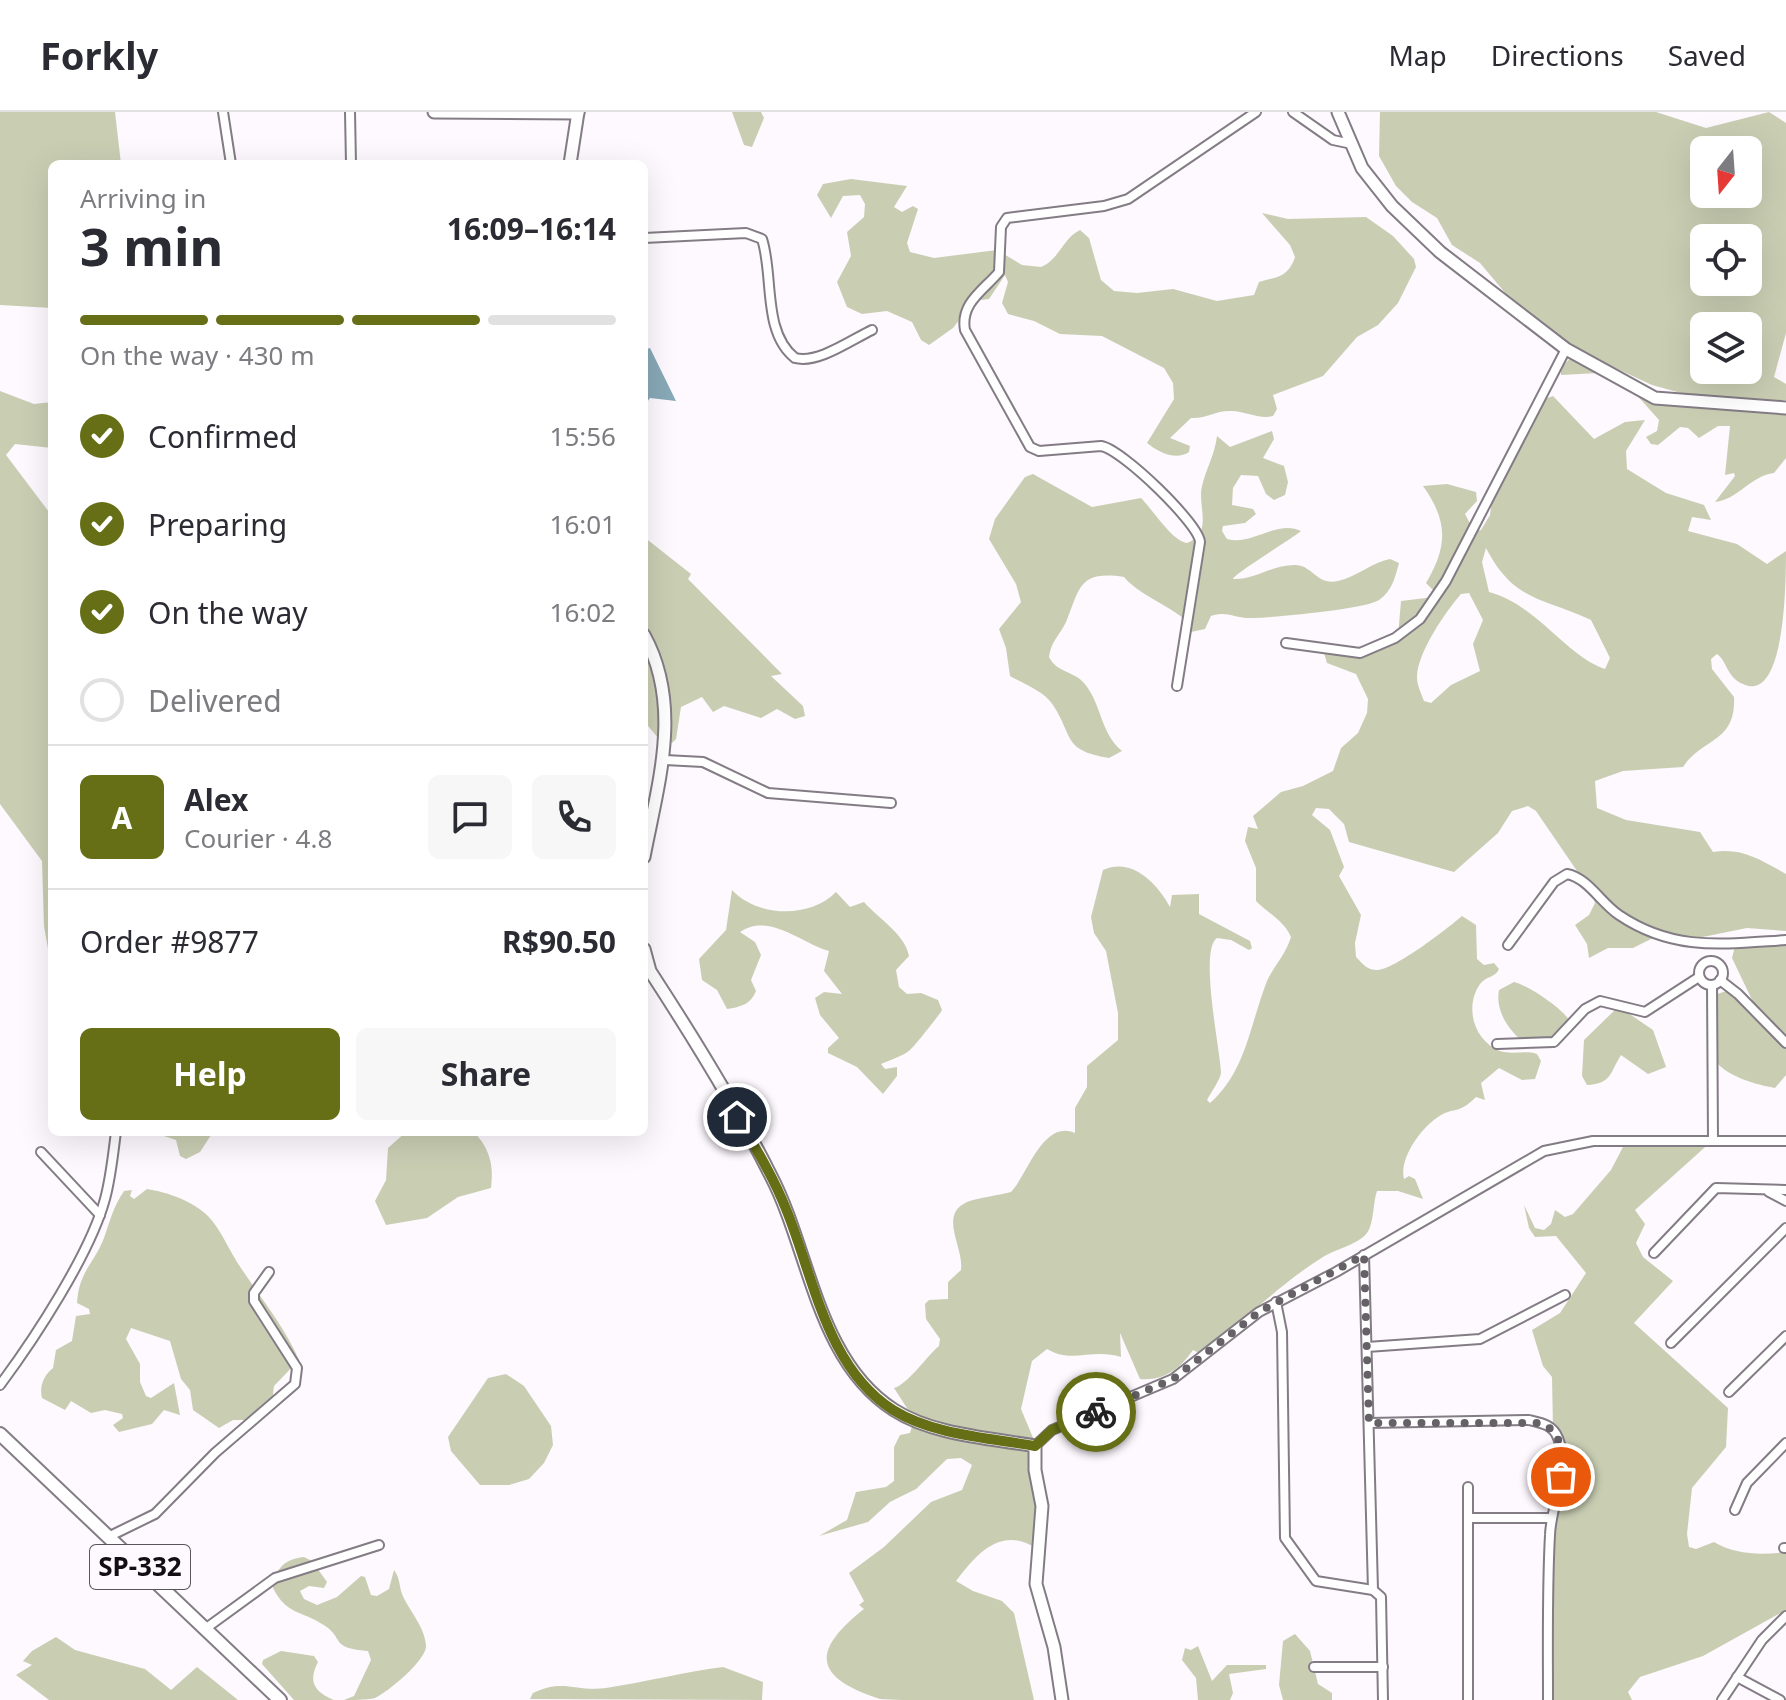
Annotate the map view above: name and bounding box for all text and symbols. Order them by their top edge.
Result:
text: Forkly [40,29,158,81]
text: Map [1388,36,1447,74]
text: Directions [1491,36,1624,74]
text: Saved [1668,36,1746,74]
north arrow [1690,136,1762,208]
map controls [1690,136,1762,384]
text: Arriving in [80,180,206,216]
text: 16:09–16:14 [447,208,616,249]
text: 3 min [80,210,223,281]
button: locate [1690,224,1762,296]
button: layers [1690,312,1762,384]
text: On the way · 430 m [80,337,314,373]
icon: check [80,414,124,458]
text: Confirmed [148,416,298,457]
text: 15:56 [550,418,616,454]
icon: check [80,502,124,546]
text: Preparing [148,504,287,545]
text: 16:01 [550,506,616,542]
icon: check [80,590,124,634]
text: On the way [148,592,308,633]
text: 16:02 [550,594,616,630]
text: Delivered [148,680,282,721]
button: chat [428,775,512,859]
button: phone [532,775,616,859]
text: Alex [184,779,248,820]
text: A [112,797,132,838]
text: Courier · 4.8 [184,820,332,856]
text: Order #9877 [80,921,259,962]
text: R$90.50 [502,921,616,962]
button: Help [80,1028,340,1120]
button: Share [356,1028,616,1120]
pin [703,1083,771,1151]
icon: home [715,1095,759,1139]
courier [1056,1372,1136,1452]
icon: bike [1074,1390,1118,1434]
pin [1527,1443,1595,1511]
icon: bag [1539,1455,1583,1499]
road number: SP-332 [90,1545,190,1589]

